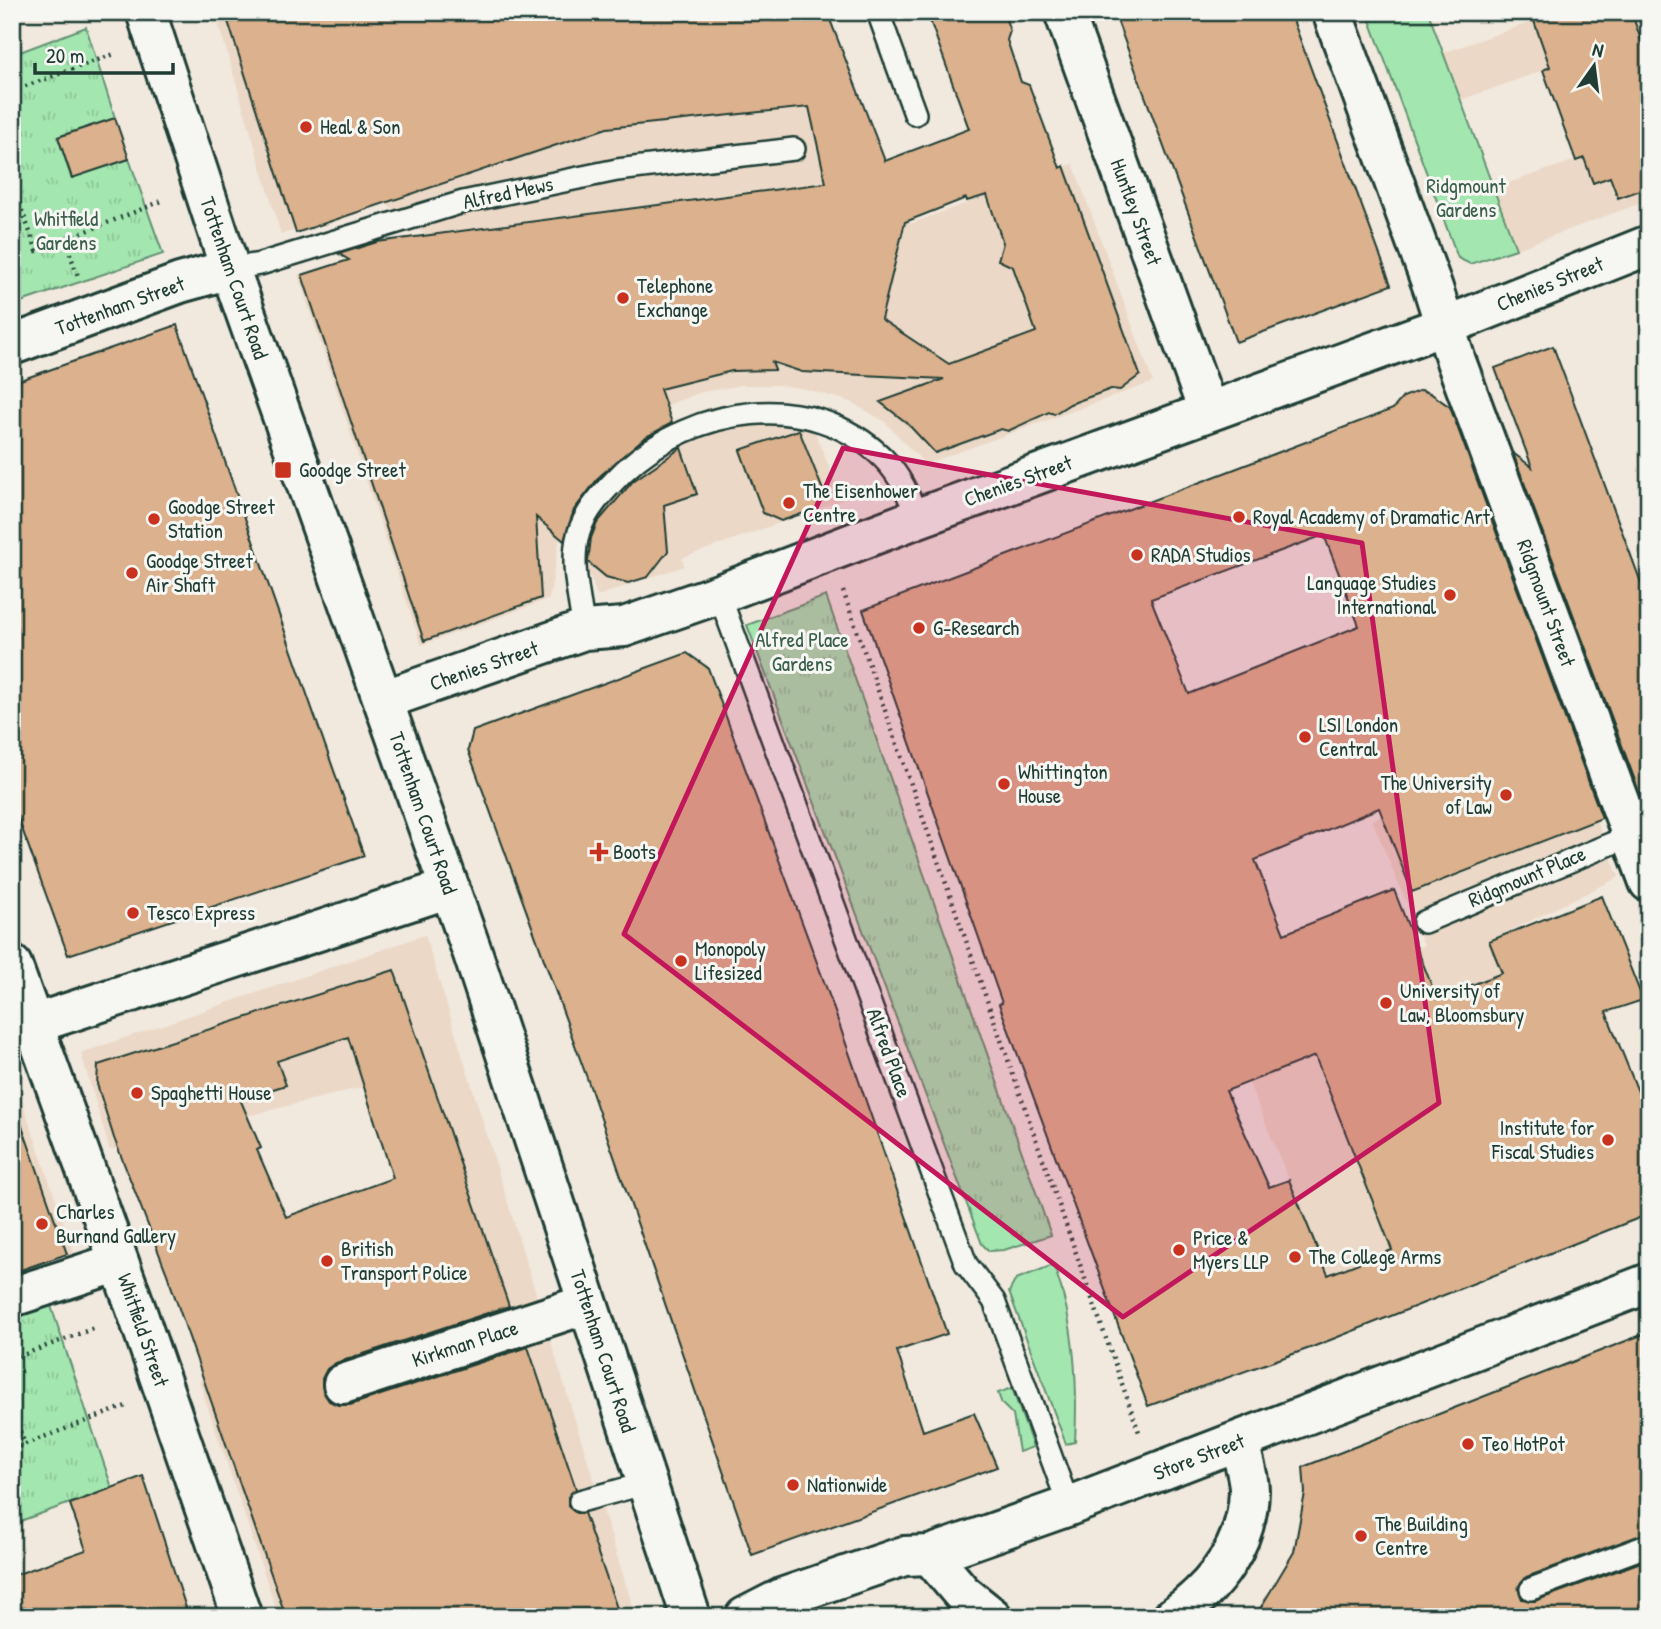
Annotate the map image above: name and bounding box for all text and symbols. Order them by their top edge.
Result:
scale bar [35,32,173,76]
north arrow [1560,32,1630,102]
text: N [1590,36,1606,63]
text: 20 m [46,41,84,70]
place label: Heal & Son [320,112,400,141]
marker: Heal & Son [298,119,314,135]
street label: Huntley Street [1104,154,1169,270]
street label: Alfred Mews [460,169,556,216]
park label: Ridgmount Gardens [1426,171,1507,224]
street label: Tottenham Court Road [193,193,276,363]
park label: Whitfield Gardens [34,204,98,257]
street label: Chenies Street [1492,249,1608,318]
street label: Tottenham Street [51,268,189,342]
place label: Telephone Exchange [637,271,713,324]
marker: Telephone Exchange [615,290,631,306]
street label: Chenies Street [960,447,1077,513]
place label: Goodge Street [299,455,406,484]
marker: Goodge Street [273,460,293,480]
place label: The Eisenhower Centre [803,476,918,529]
place label: Goodge Street Station [168,492,275,545]
marker: The Eisenhower Centre [781,495,797,511]
place label: Royal Academy of Dramatic Art [1253,502,1491,531]
marker: Royal Academy of Dramatic Art [1231,509,1247,525]
marker: Goodge Street Station [146,511,162,527]
street label: Ridgmount Street [1510,535,1583,671]
place label: RADA Studios [1151,540,1251,569]
place label: Goodge Street Air Shaft [146,546,253,599]
marker: RADA Studios [1129,547,1145,563]
marker: Goodge Street Air Shaft [124,565,140,581]
place label: Language Studies International [1307,568,1436,621]
marker: Language Studies International [1442,587,1458,603]
place label: G-Research [933,613,1019,642]
marker: G-Research [911,620,927,636]
park label: Alfred Place Gardens [755,625,849,678]
street label: Chenies Street [426,633,543,698]
place label: LSI London Central [1319,710,1398,763]
street label: Tottenham Court Road [382,728,465,898]
marker: LSI London Central [1297,729,1313,745]
place label: Whittington House [1018,757,1108,810]
place label: The University of Law [1381,768,1492,821]
marker: Whittington House [996,776,1012,792]
marker: The University of Law [1498,787,1514,803]
place label: Boots [613,837,656,866]
street label: Ridgmount Place [1464,839,1590,914]
marker: Boots [591,844,607,860]
place label: Tesco Express [147,898,255,927]
marker: Tesco Express [125,905,141,921]
place label: Monopoly Lifesized [695,934,766,987]
marker: Monopoly Lifesized [673,953,689,969]
place label: University of Law, Bloomsbury [1400,976,1524,1029]
marker: University of Law, Bloomsbury [1378,995,1394,1011]
street label: Alfred Place [860,1004,919,1102]
place label: Spaghetti House [151,1078,272,1107]
marker: Spaghetti House [129,1085,145,1101]
place label: Institute for Fiscal Studies [1491,1113,1594,1166]
marker: Institute for Fiscal Studies [1600,1132,1616,1148]
place label: Charles Burnand Gallery [56,1197,176,1250]
marker: Charles Burnand Gallery [34,1216,50,1232]
place label: Price & Myers LLP [1193,1223,1269,1276]
place label: British Transport Police [341,1234,468,1287]
marker: Price & Myers LLP [1171,1242,1187,1258]
place label: The College Arms [1309,1242,1441,1271]
marker: The College Arms [1287,1249,1303,1265]
marker: British Transport Police [319,1253,335,1269]
street label: Tottenham Court Road [563,1266,643,1436]
street label: Whitfield Street [111,1269,177,1391]
street label: Kirkman Place [408,1313,522,1374]
street label: Store Street [1149,1426,1249,1487]
place label: Teo HotPot [1482,1429,1566,1458]
marker: Teo HotPot [1460,1436,1476,1452]
place label: Nationwide [807,1470,887,1499]
marker: Nationwide [785,1477,801,1493]
place label: The Building Centre [1375,1509,1468,1562]
marker: The Building Centre [1353,1528,1369,1544]

